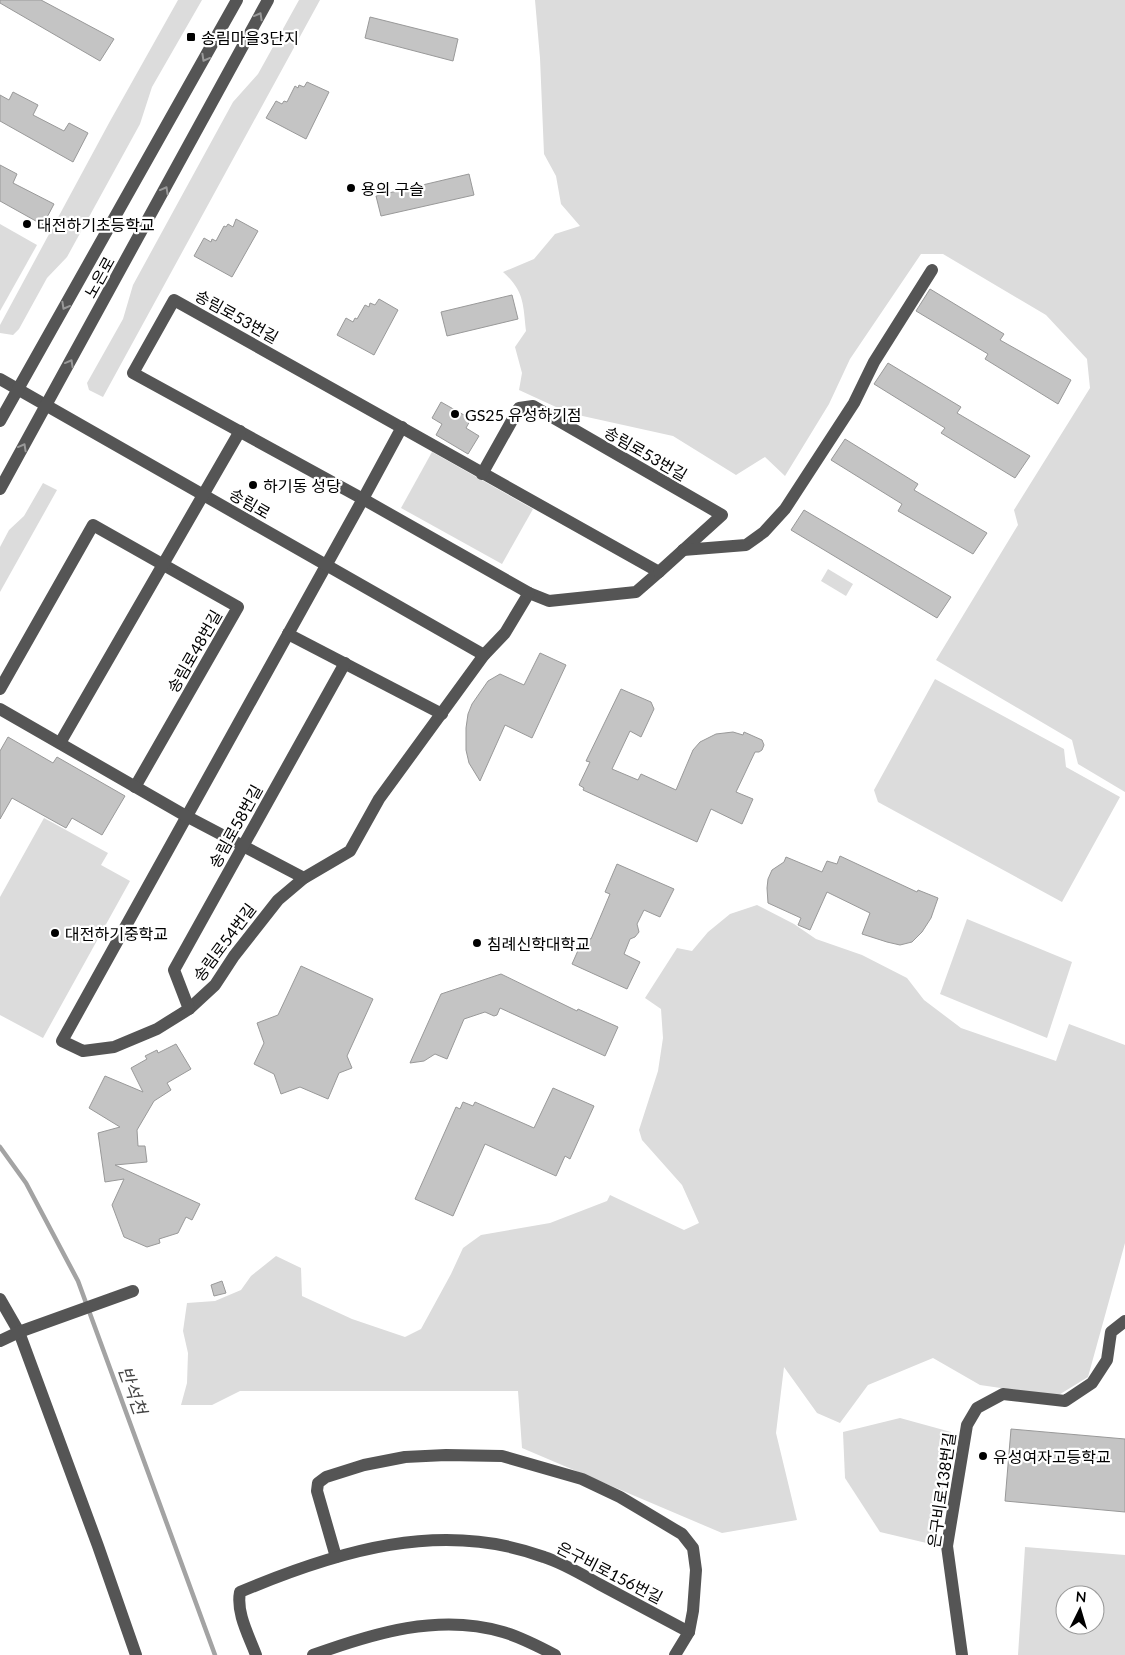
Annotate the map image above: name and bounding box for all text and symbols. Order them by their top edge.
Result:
one-way arrow [253,12,263,21]
place label: 송림마을3단지 [201,28,299,47]
marker: 송림마을3단지 [185,31,197,43]
one-way arrow [201,52,211,61]
place label: 용의 구슬 [361,179,424,198]
marker: 용의 구슬 [345,182,357,194]
one-way arrow [158,186,168,195]
place label: 대전하기초등학교 [37,215,155,234]
marker: 대전하기초등학교 [21,218,33,230]
street label: 노은로 [80,253,118,301]
street label: 송림로53번길 [192,285,282,347]
one-way arrow [62,301,72,310]
one-way arrow [64,359,74,368]
place label: GS25 유성하기점 [465,405,582,424]
marker: GS25 유성하기점 [449,408,461,420]
street label: 송림로53번길 [601,422,691,484]
one-way arrow [17,444,27,453]
place label: 하기동 성당 [263,476,341,495]
marker: 하기동 성당 [247,479,259,491]
street label: 송림로 [226,484,274,522]
street label: 송림로48번길 [163,606,225,696]
street label: 송림로58번길 [204,781,266,871]
street label: 송림로54번길 [189,899,259,985]
place label: 대전하기중학교 [65,924,168,943]
marker: 대전하기중학교 [49,927,61,939]
place label: 침례신학대학교 [487,934,590,953]
marker: 침례신학대학교 [471,937,483,949]
water label: 반석천 [114,1363,153,1419]
street label: 은구비로138번길 [924,1431,958,1549]
place label: 유성여자고등학교 [993,1447,1111,1466]
marker: 유성여자고등학교 [977,1450,989,1462]
street label: 은구비로156번길 [554,1537,666,1607]
north arrow [1055,1585,1105,1635]
text: N [1075,1588,1087,1605]

